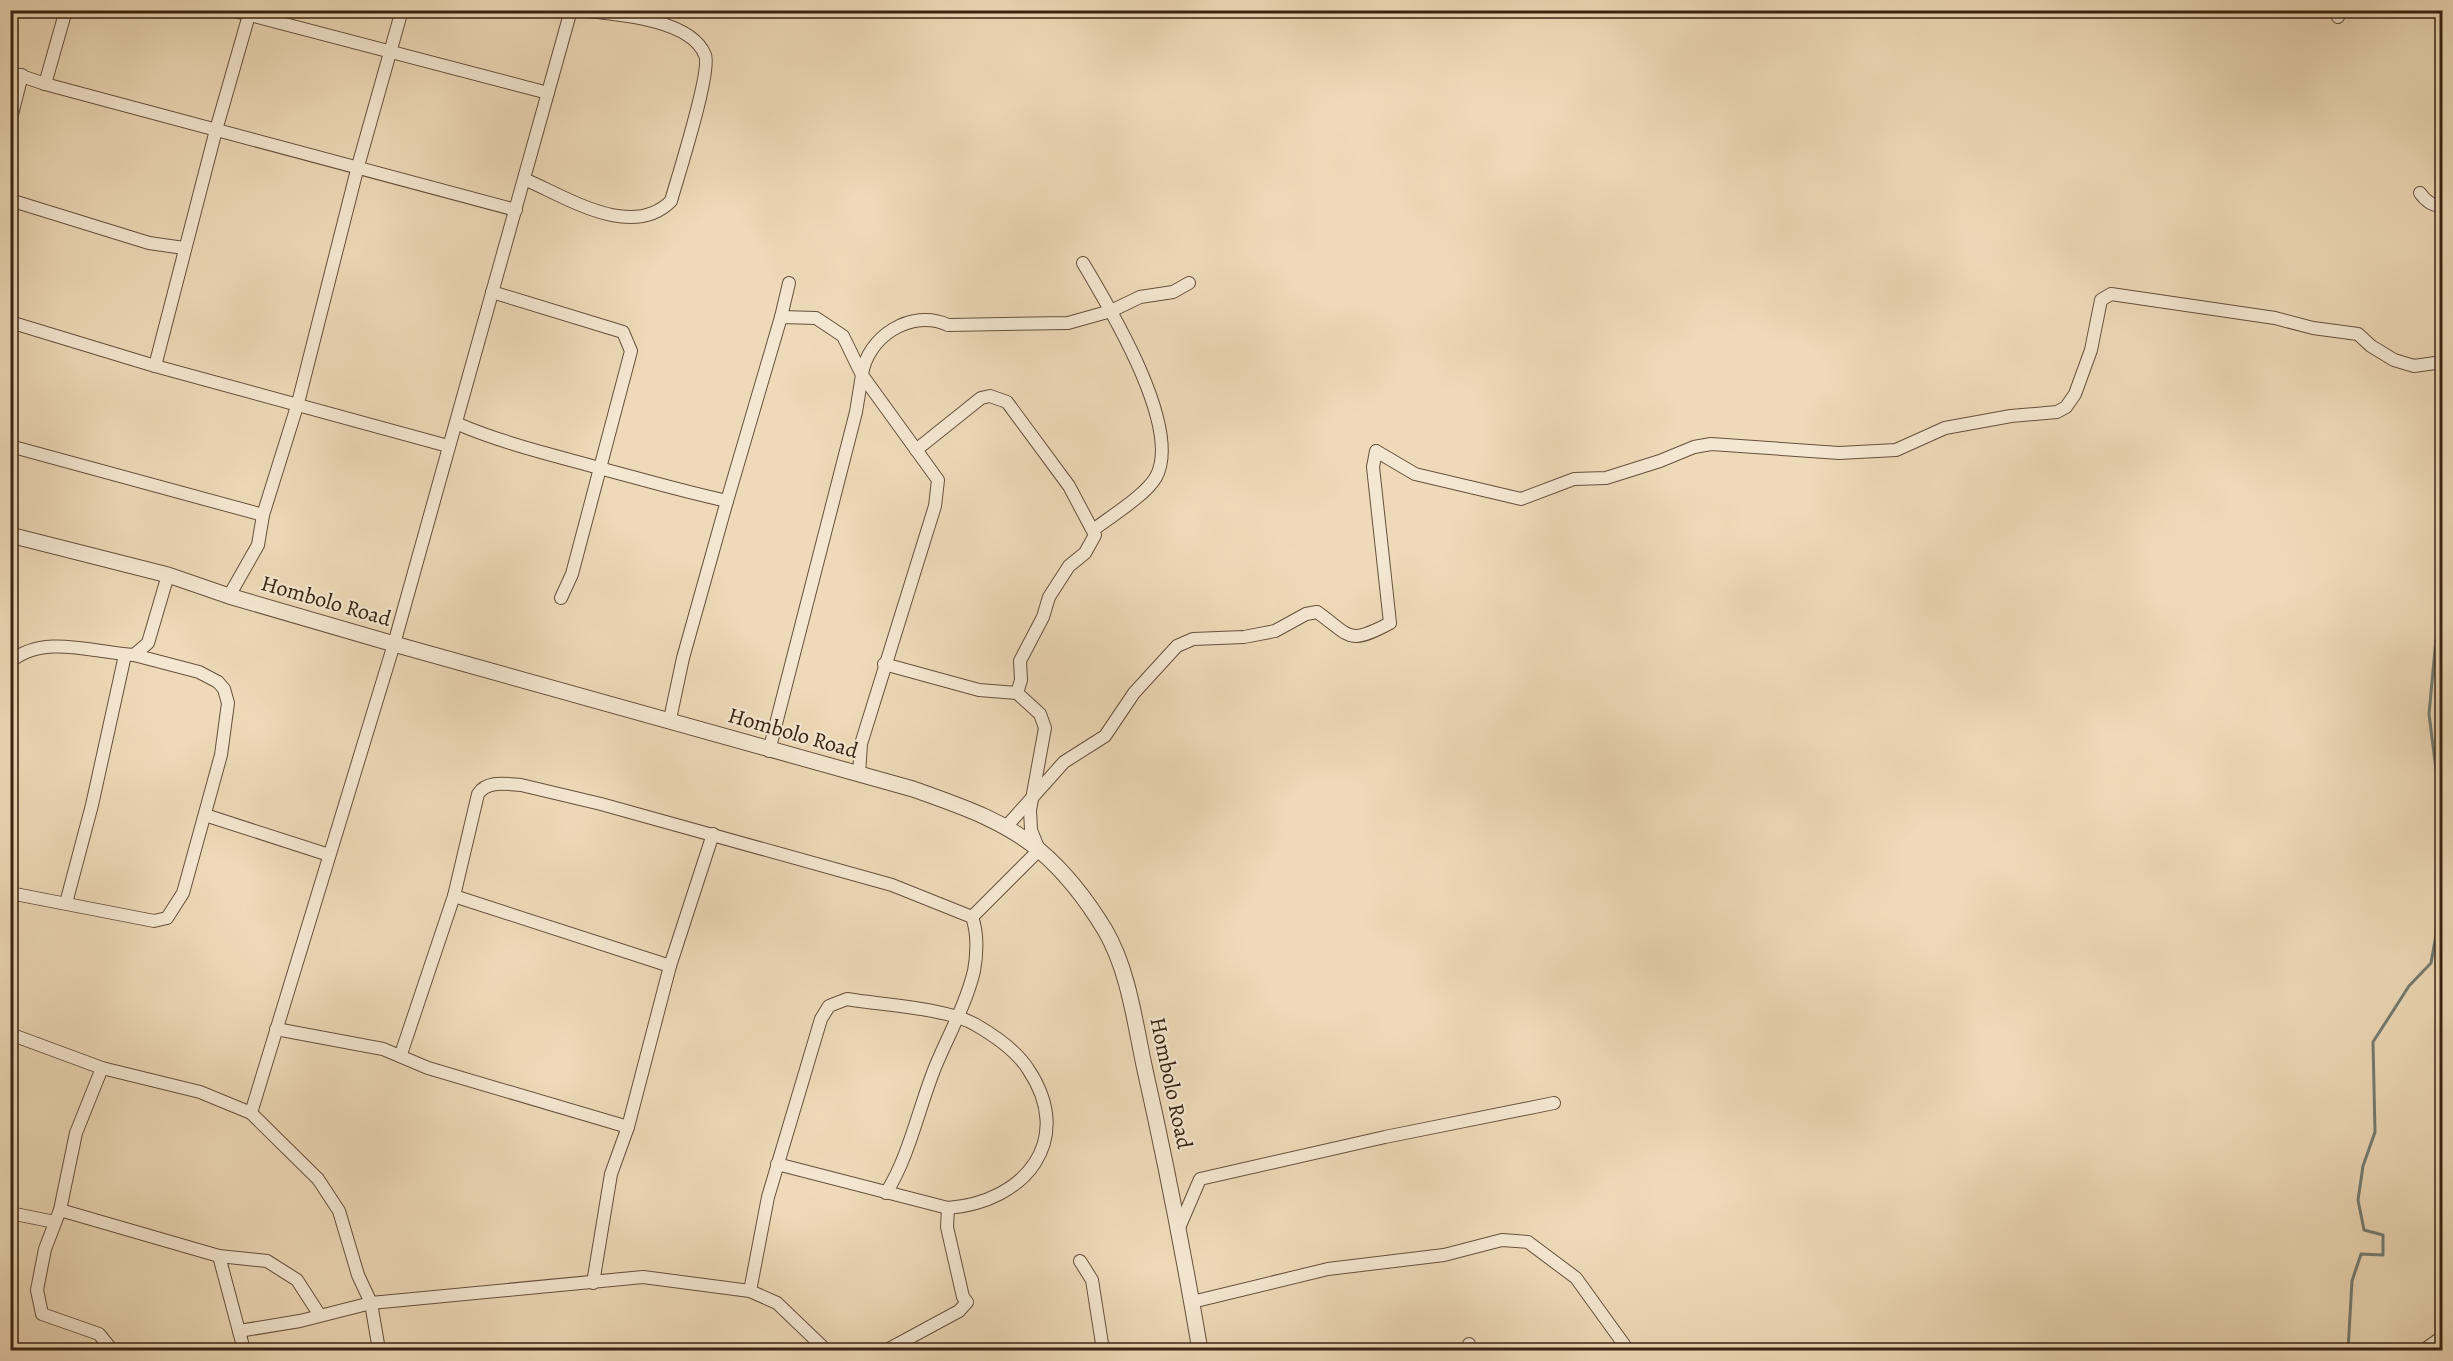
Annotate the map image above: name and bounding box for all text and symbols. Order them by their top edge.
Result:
street label: Hombolo Road [257,568,395,634]
street label: Hombolo Road [724,700,862,766]
street label: Hombolo Road [1142,1014,1200,1152]

